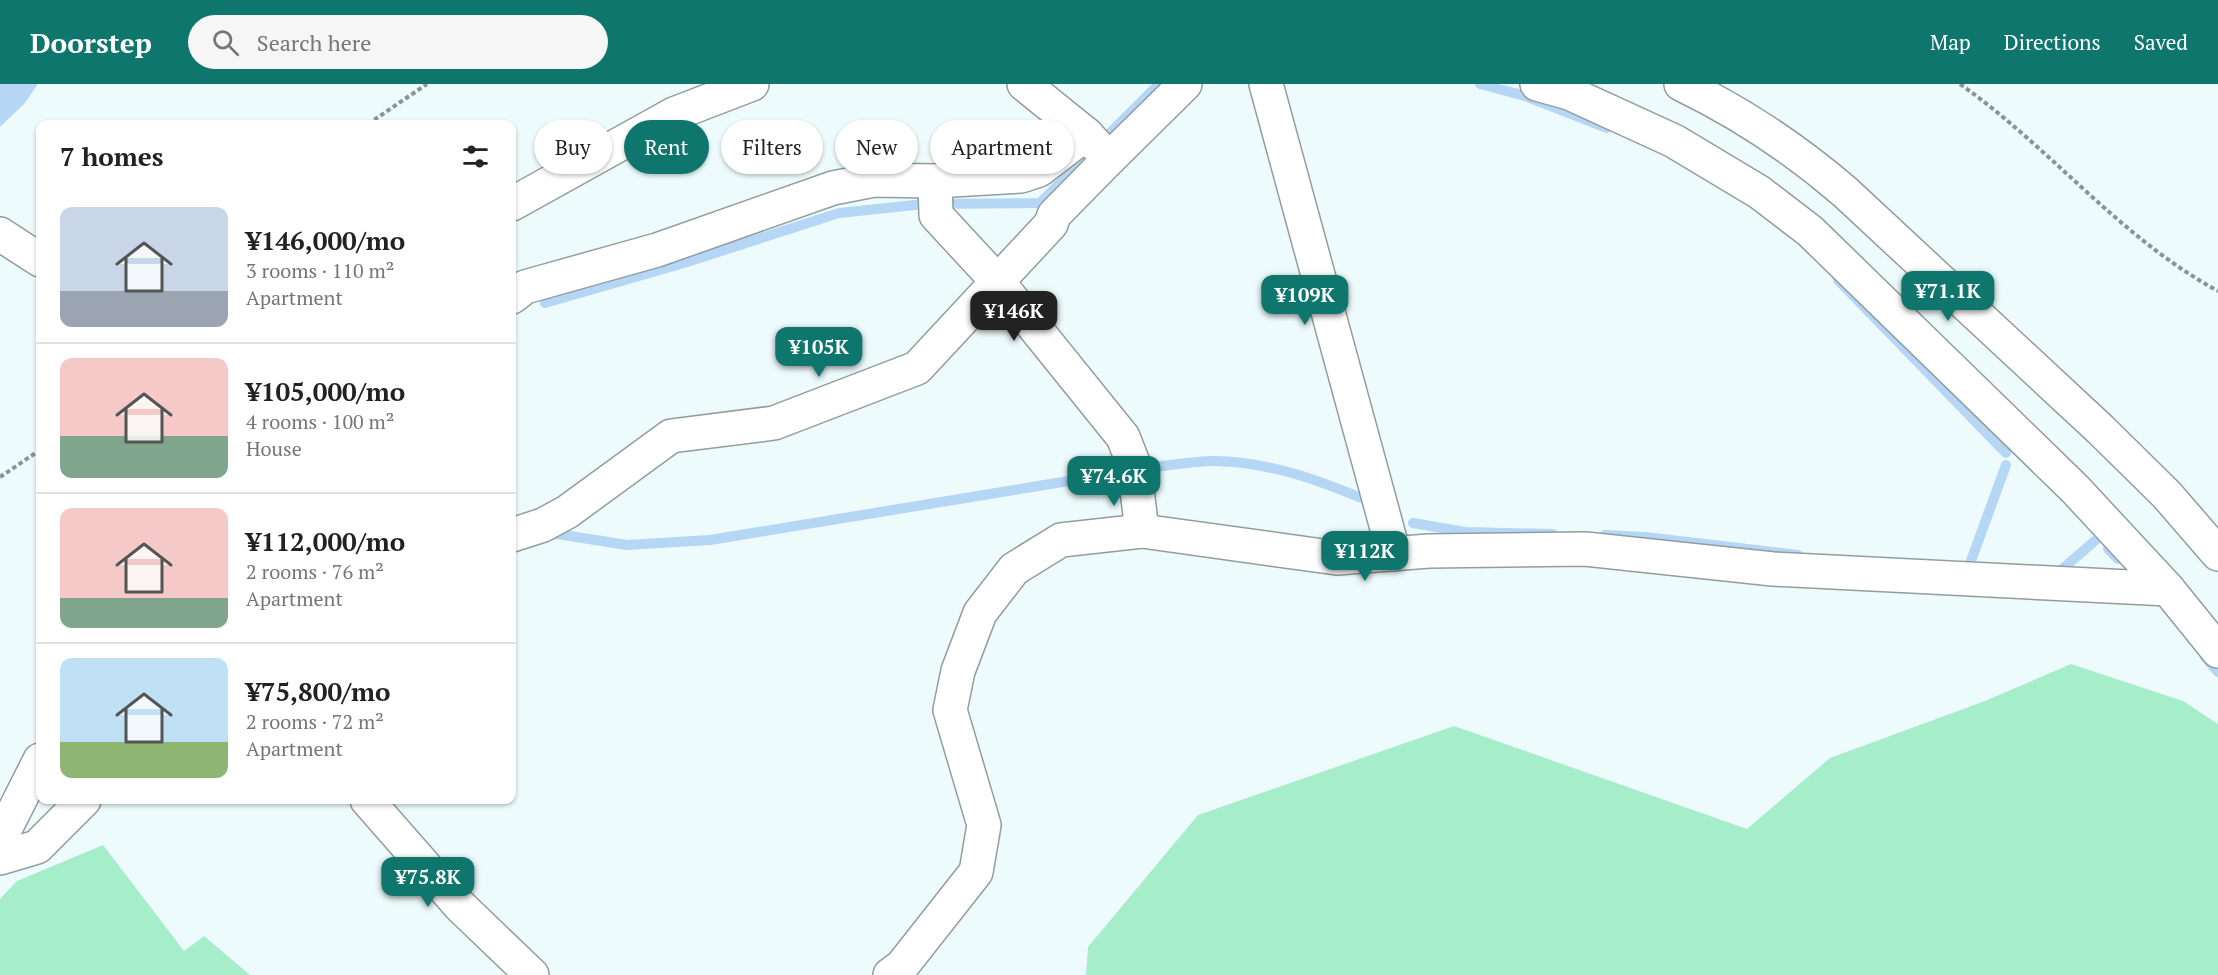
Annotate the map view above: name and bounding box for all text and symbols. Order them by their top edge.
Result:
search box [188,15,608,69]
text: Doorstep [30,24,152,61]
icon: search [209,26,242,59]
text: Search here [257,28,371,57]
text: Map [1930,28,1971,56]
text: Directions [2004,28,2101,56]
text: Saved [2134,28,2188,56]
chip: Buy [534,120,612,174]
chip: Rent [624,120,709,174]
chip: Filters [721,120,823,174]
chip: New [835,120,918,174]
chip: Apartment [930,120,1074,174]
text: 7 homes [60,139,164,173]
icon: filters [459,140,492,173]
text: ¥146,000/mo [246,223,405,257]
icon: home [108,231,180,303]
text: 3 rooms · 110 m² [246,257,394,284]
pin: ¥71.1K [1899,271,1997,322]
pin: ¥109K [1263,275,1347,326]
text: ¥71.1K [1915,277,1981,304]
text: ¥109K [1275,281,1335,308]
text: Apartment [246,284,343,311]
pin: ¥146K [972,291,1056,342]
text: ¥146K [984,297,1044,324]
pin: ¥105K [777,327,861,378]
text: ¥105K [789,333,849,360]
text: ¥105,000/mo [246,374,405,408]
icon: home [108,382,180,454]
text: 4 rooms · 100 m² [246,408,394,435]
text: House [246,435,302,462]
pin: ¥74.6K [1065,456,1163,507]
text: ¥74.6K [1081,462,1147,489]
text: ¥112,000/mo [246,524,405,558]
pin: ¥112K [1323,531,1407,582]
icon: home [108,532,180,604]
text: ¥112K [1335,537,1395,564]
text: 2 rooms · 76 m² [246,558,384,585]
text: Apartment [246,585,343,612]
text: ¥75,800/mo [246,674,391,708]
icon: home [108,682,180,754]
text: 2 rooms · 72 m² [246,708,384,735]
text: Apartment [246,735,343,762]
pin: ¥75.8K [379,857,477,908]
text: ¥75.8K [395,863,461,890]

